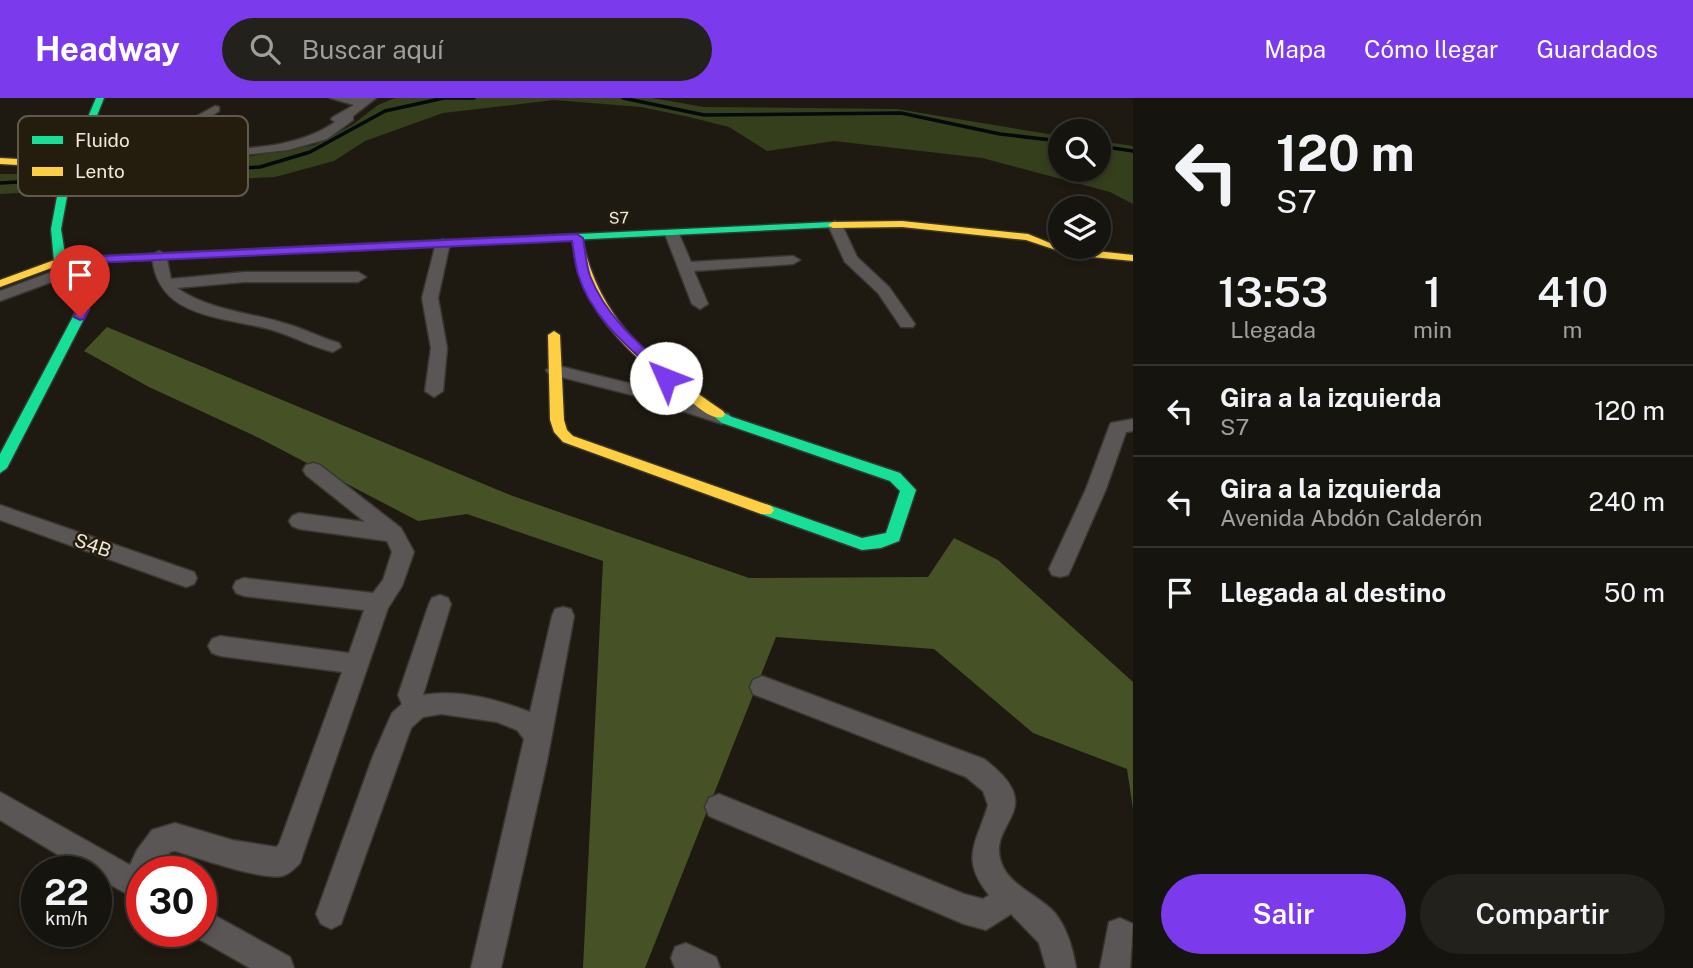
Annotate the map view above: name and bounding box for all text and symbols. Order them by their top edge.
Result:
search box [222,18,712,81]
text: Headway [35,30,180,68]
icon: search [246,30,284,68]
text: Buscar aquí [302,34,444,65]
text: Mapa [1264,35,1326,63]
text: Cómo llegar [1364,35,1498,63]
text: Guardados [1536,35,1658,63]
legend [18,116,248,196]
map controls [1048,119,1111,259]
button: search [1048,119,1111,182]
text: 120 m [1276,124,1415,182]
icon: left [1161,126,1252,217]
text: Fluido [75,129,130,151]
text: Lento [75,160,125,182]
text: S7 [1276,183,1317,220]
button: layers [1048,196,1111,259]
street label: S7 [609,208,629,228]
pin [50,245,110,317]
icon: arrive [61,256,99,294]
text: 13:53 [1218,267,1328,316]
text: 1 [1424,267,1441,316]
text: 410 [1537,267,1608,316]
text: Llegada [1230,316,1316,343]
text: min [1413,316,1452,343]
text: m [1563,316,1583,343]
position arrow [629,341,703,415]
text: Gira a la izquierda [1220,382,1442,413]
icon: left [1161,392,1199,430]
text: 120 m [1594,395,1665,426]
text: S7 [1220,413,1249,440]
text: Gira a la izquierda [1220,473,1442,504]
icon: left [1161,483,1199,521]
text: 240 m [1588,486,1665,517]
text: Avenida Abdón Calderón [1220,504,1483,531]
street label: S4B [72,529,114,561]
icon: arrive [1161,574,1199,612]
text: Llegada al destino [1220,577,1446,608]
text: 50 m [1604,577,1665,608]
speed limit sign: 30 [126,856,217,947]
text: 22 [44,872,89,913]
button: Salir [1161,874,1406,954]
button: Compartir [1420,874,1665,954]
text: km/h [45,908,88,929]

